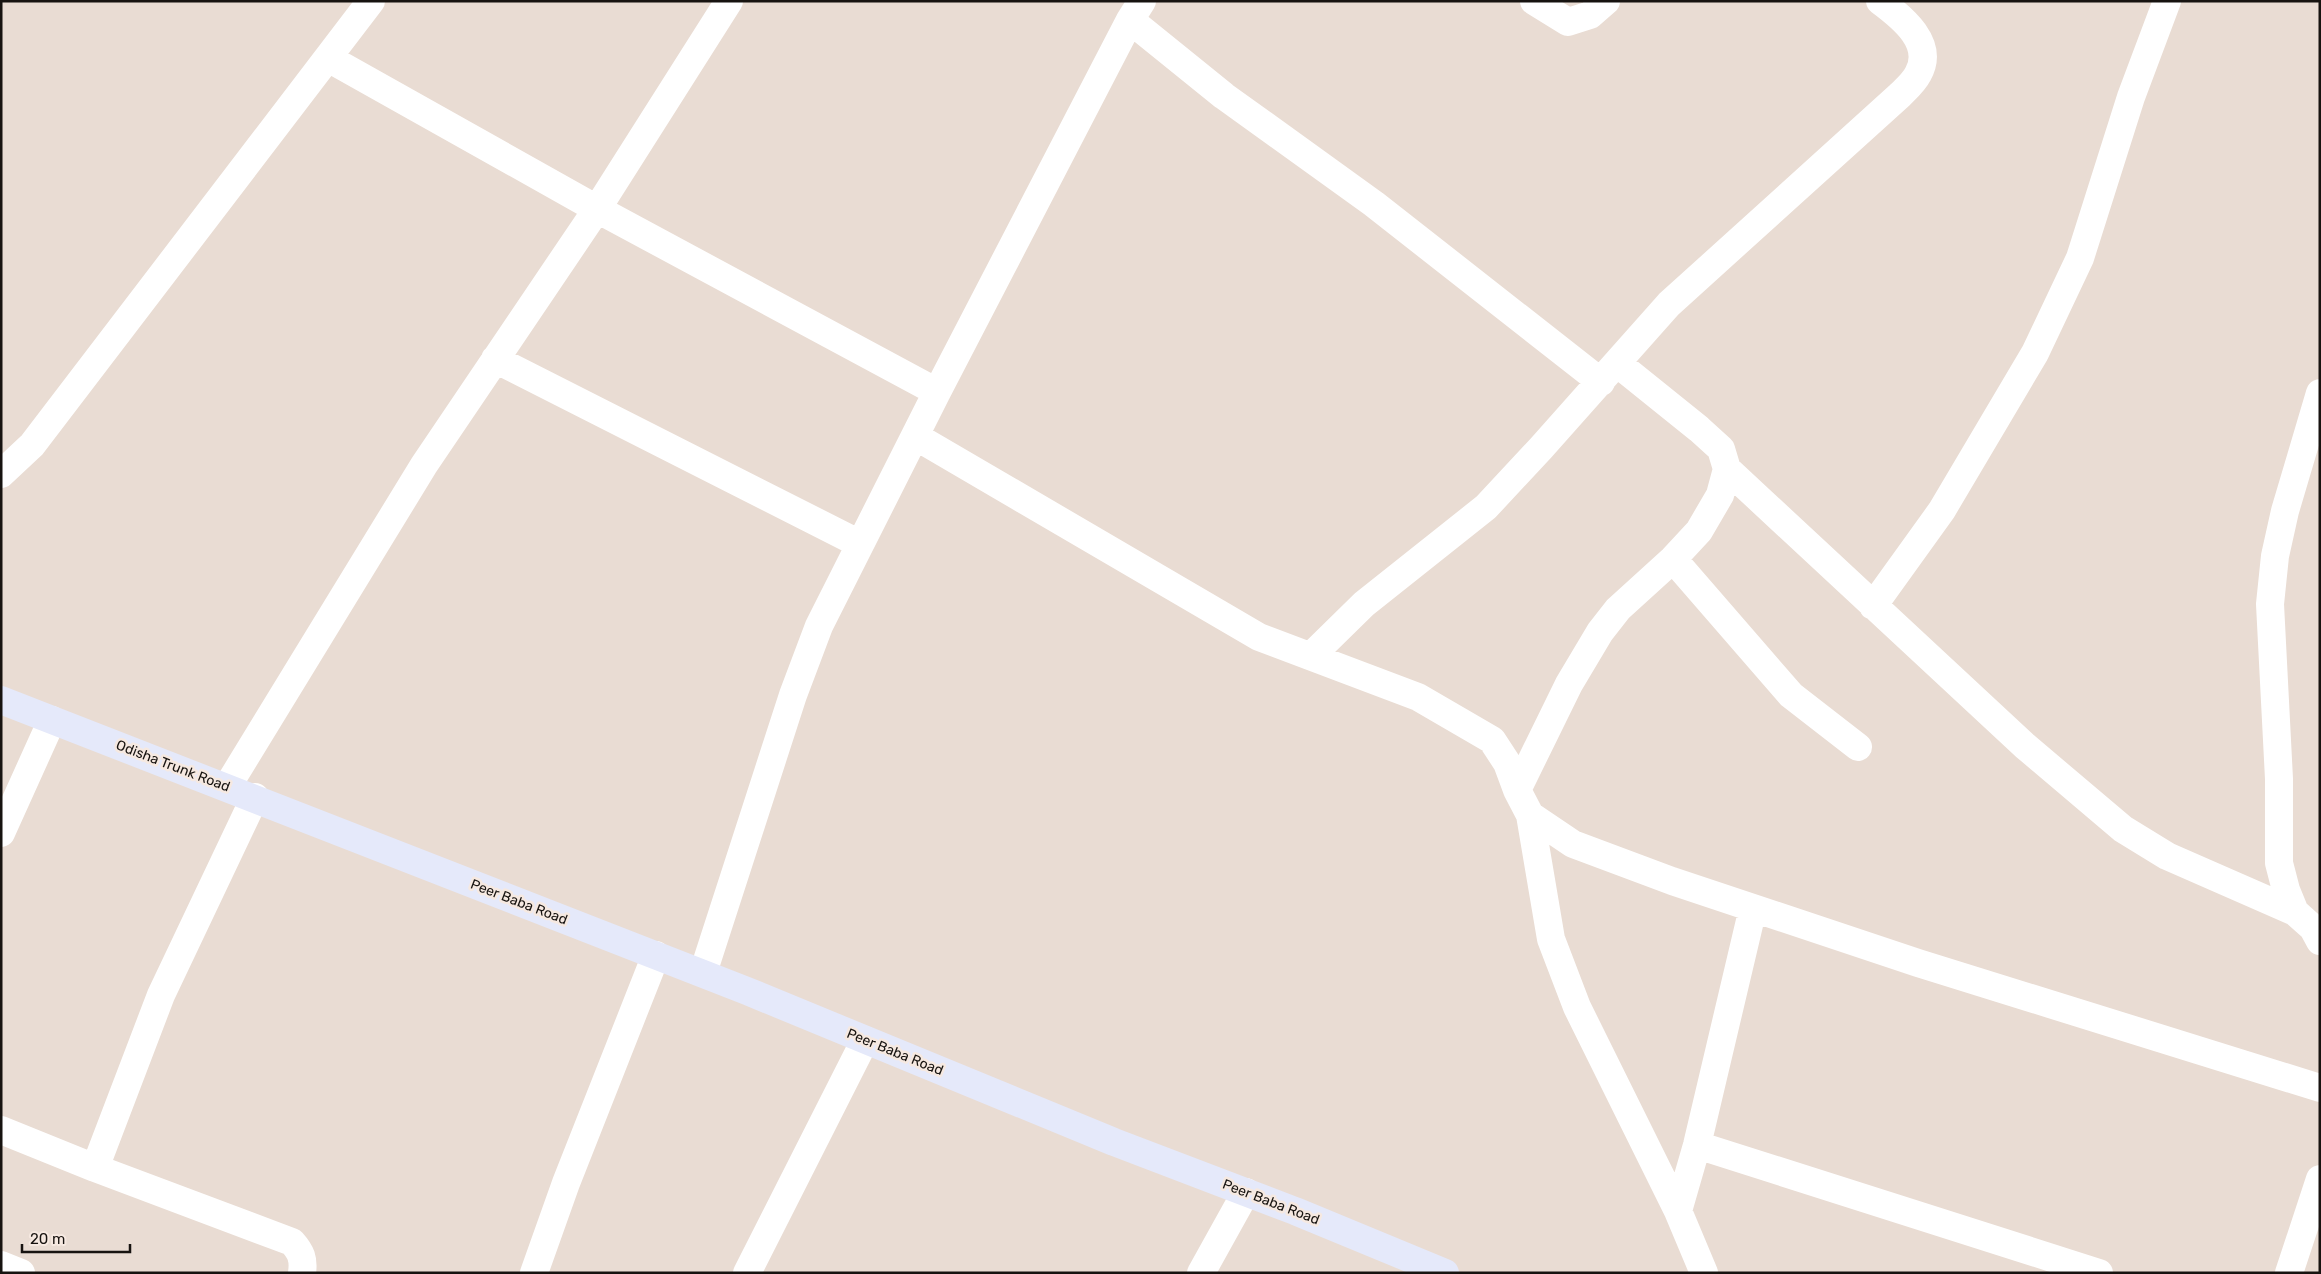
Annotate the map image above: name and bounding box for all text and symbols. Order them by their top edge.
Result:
street label: Odisha Trunk Road [114,736,232,796]
street label: Peer Baba Road [468,876,570,928]
street label: Peer Baba Road [844,1025,946,1079]
street label: Peer Baba Road [1220,1176,1322,1228]
scale bar [22,1222,130,1254]
text: 20 m [30,1230,65,1248]

